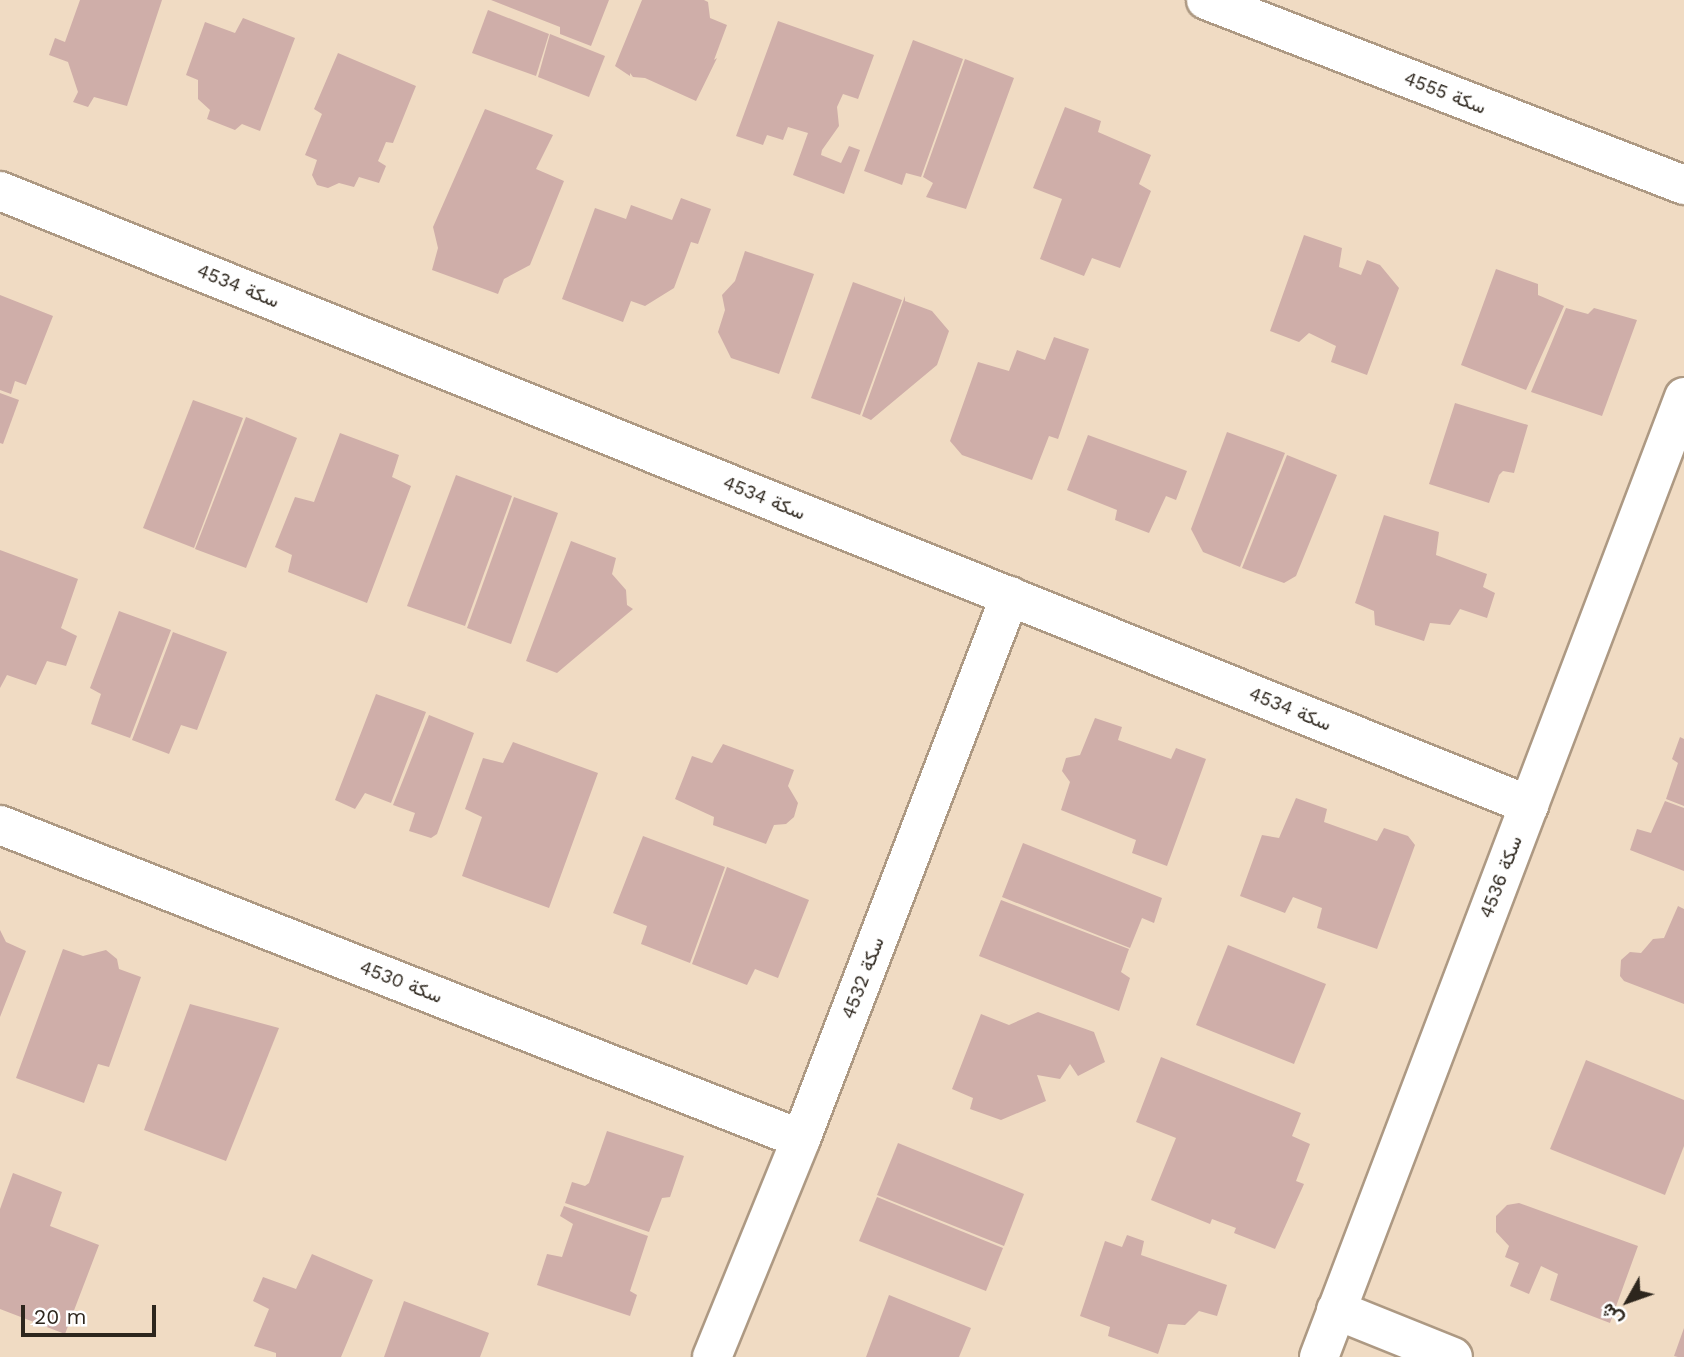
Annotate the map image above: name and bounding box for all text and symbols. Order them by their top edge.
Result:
street label: سكة 4555 [1401,67,1489,119]
street label: سكة 4534 [194,259,282,313]
street label: سكة 4534 [720,471,808,525]
street label: سكة 4534 [1246,682,1334,736]
street label: سكة 4536 [1475,833,1527,921]
street label: سكة 4532 [837,934,889,1022]
street label: سكة 4530 [356,956,446,1008]
north arrow [1593,1266,1663,1336]
scale bar [24,1290,159,1334]
text: ش [1595,1299,1628,1331]
text: 20 m [34,1304,86,1329]

